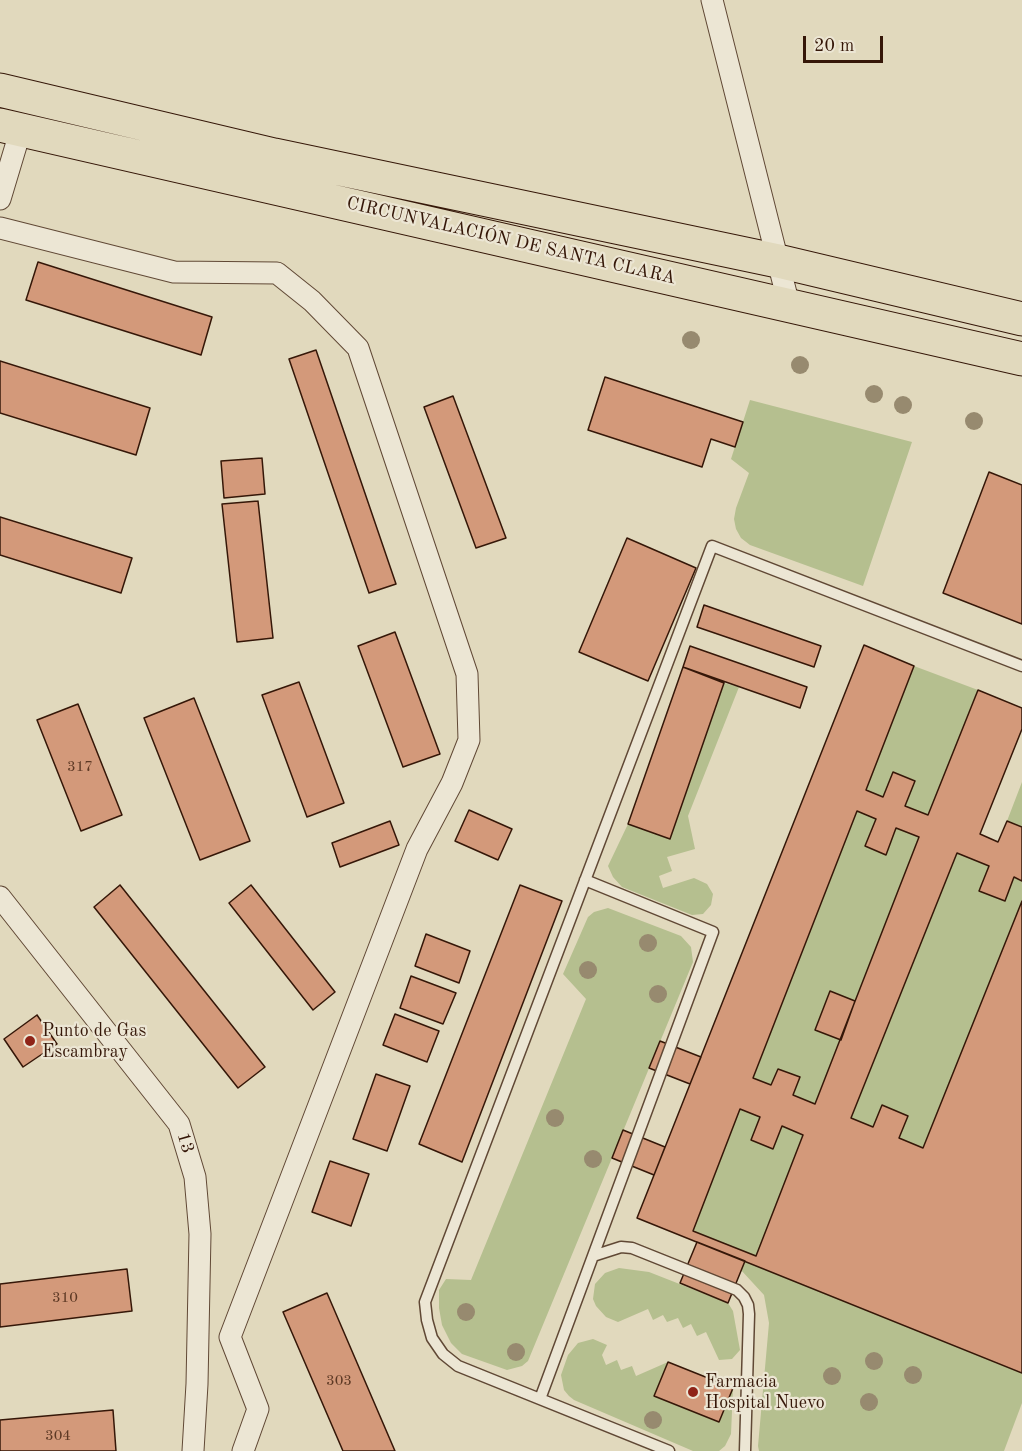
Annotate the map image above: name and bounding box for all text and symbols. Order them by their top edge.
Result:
scale bar [806,24,886,62]
text: 20 m [814,37,854,55]
street label: CIRCUNVALACIÓN DE SANTA CLARA [344,193,678,289]
house number: 317 [67,758,93,776]
place label: Punto de Gas Escambray [42,1020,146,1062]
marker: Punto de Gas Escambray [23,1034,37,1048]
street label: 13 [172,1130,198,1156]
house number: 310 [52,1289,78,1307]
place label: Farmacia Hospital Nuevo [705,1371,825,1414]
house number: 303 [326,1372,352,1390]
marker: Farmacia Hospital Nuevo [686,1385,700,1399]
house number: 304 [45,1427,71,1445]

